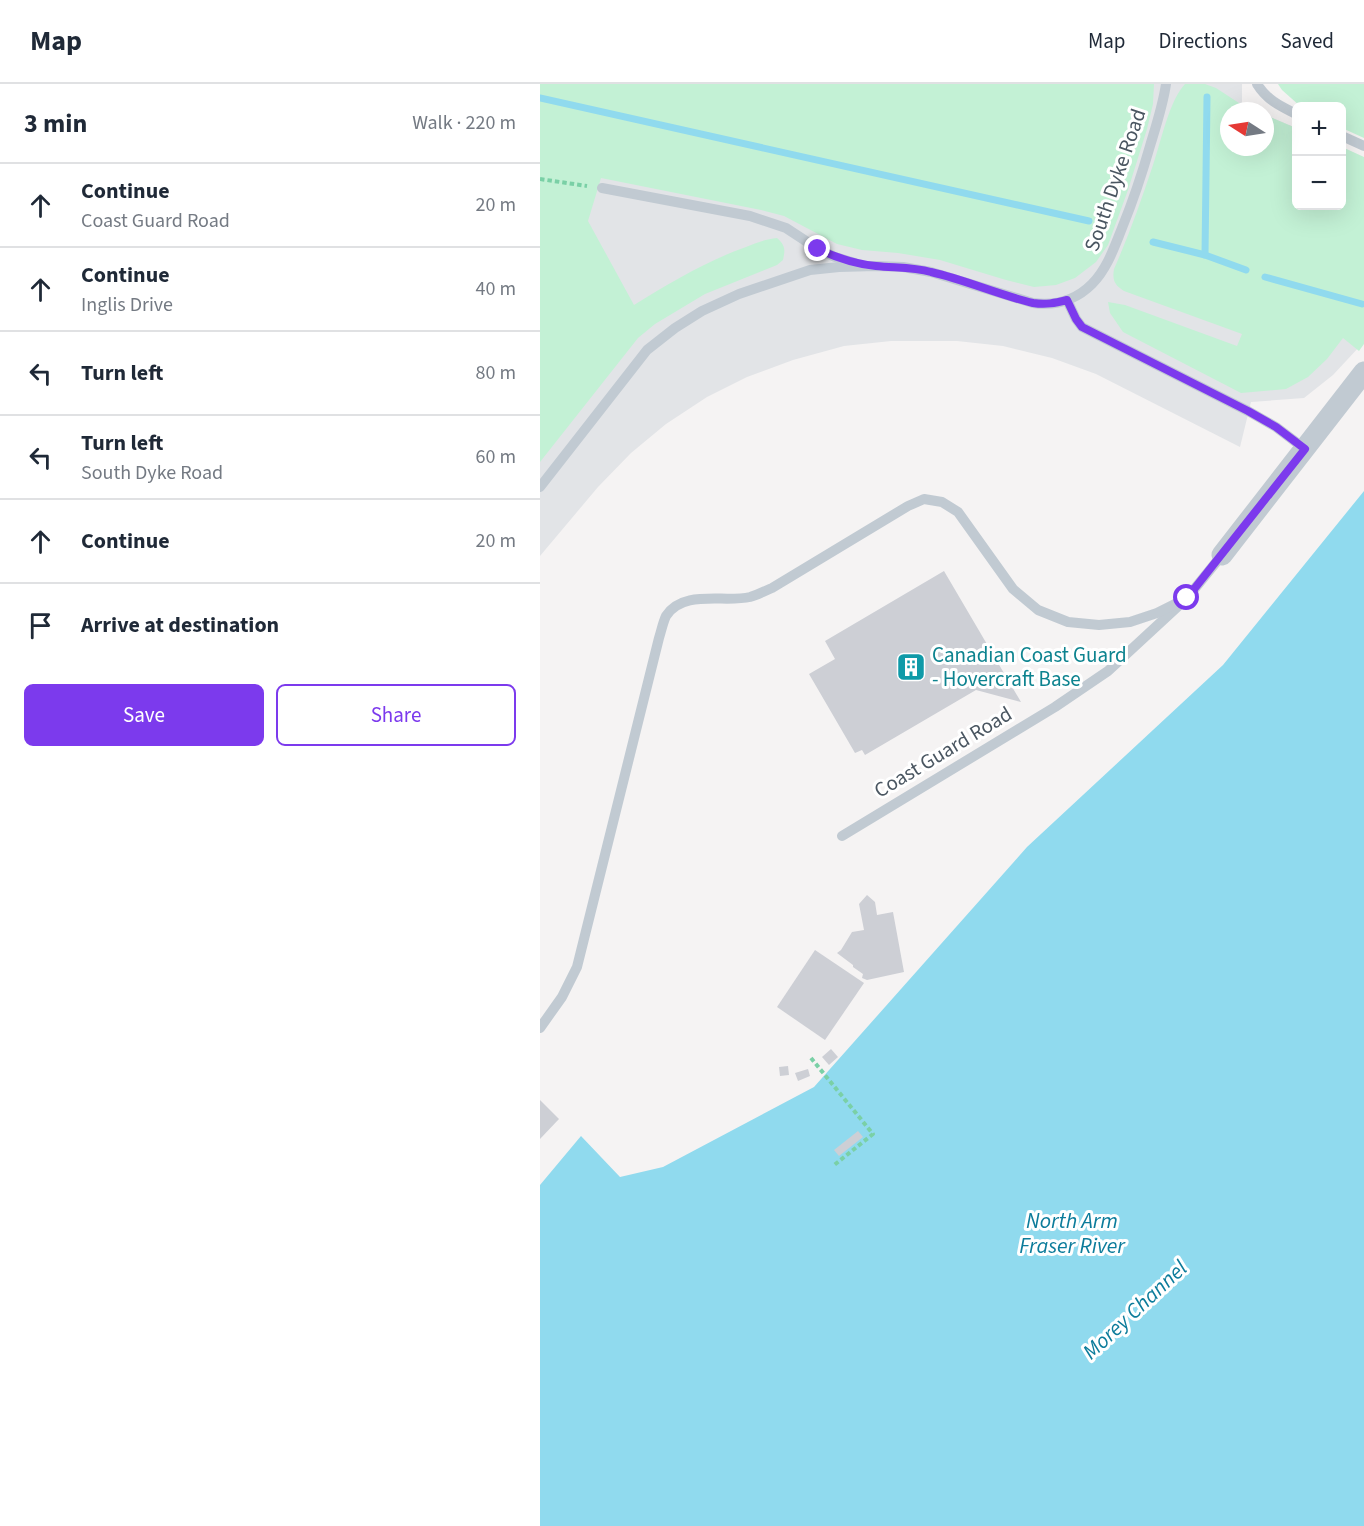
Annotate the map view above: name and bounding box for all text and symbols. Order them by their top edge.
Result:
text: Map [30,21,82,61]
text: Map [1088,26,1126,56]
text: Directions [1159,26,1247,56]
text: Saved [1280,26,1334,56]
north arrow [1220,102,1274,156]
map controls [1292,102,1346,210]
button: + [1292,102,1346,156]
text: 3 min [24,105,87,142]
street label: South Dyke Road [1077,105,1153,255]
text: Walk · 220 m [412,109,516,137]
button: − [1292,156,1346,210]
text: Continue [81,175,170,207]
icon: ahead [24,189,57,222]
text: 20 m [476,191,516,219]
text: Coast Guard Road [81,207,230,235]
route end [804,235,830,261]
text: Continue [81,259,170,291]
icon: ahead [24,273,57,306]
text: 40 m [476,275,516,303]
text: Inglis Drive [81,291,173,319]
icon: left [24,357,57,390]
text: Turn left [81,357,163,389]
text: 80 m [476,359,516,387]
text: Turn left [81,427,163,459]
icon: left [24,441,57,474]
text: 60 m [476,443,516,471]
text: South Dyke Road [81,459,223,487]
icon: ahead [24,525,57,558]
text: Continue [81,525,170,557]
text: 20 m [476,527,516,555]
route start [1173,584,1199,610]
icon: arrive [24,609,57,642]
text: Arrive at destination [81,609,279,641]
place label: Canadian Coast Guard - Hovercraft Base [932,640,1127,694]
building icon: Canadian Coast Guard - Hovercraft Base [895,651,927,683]
button: Save [24,684,264,746]
button: Share [276,684,516,746]
street label: Coast Guard Road [868,699,1018,805]
water label: North Arm Fraser River [1019,1205,1126,1262]
water label: Morey Channel [1075,1253,1195,1367]

